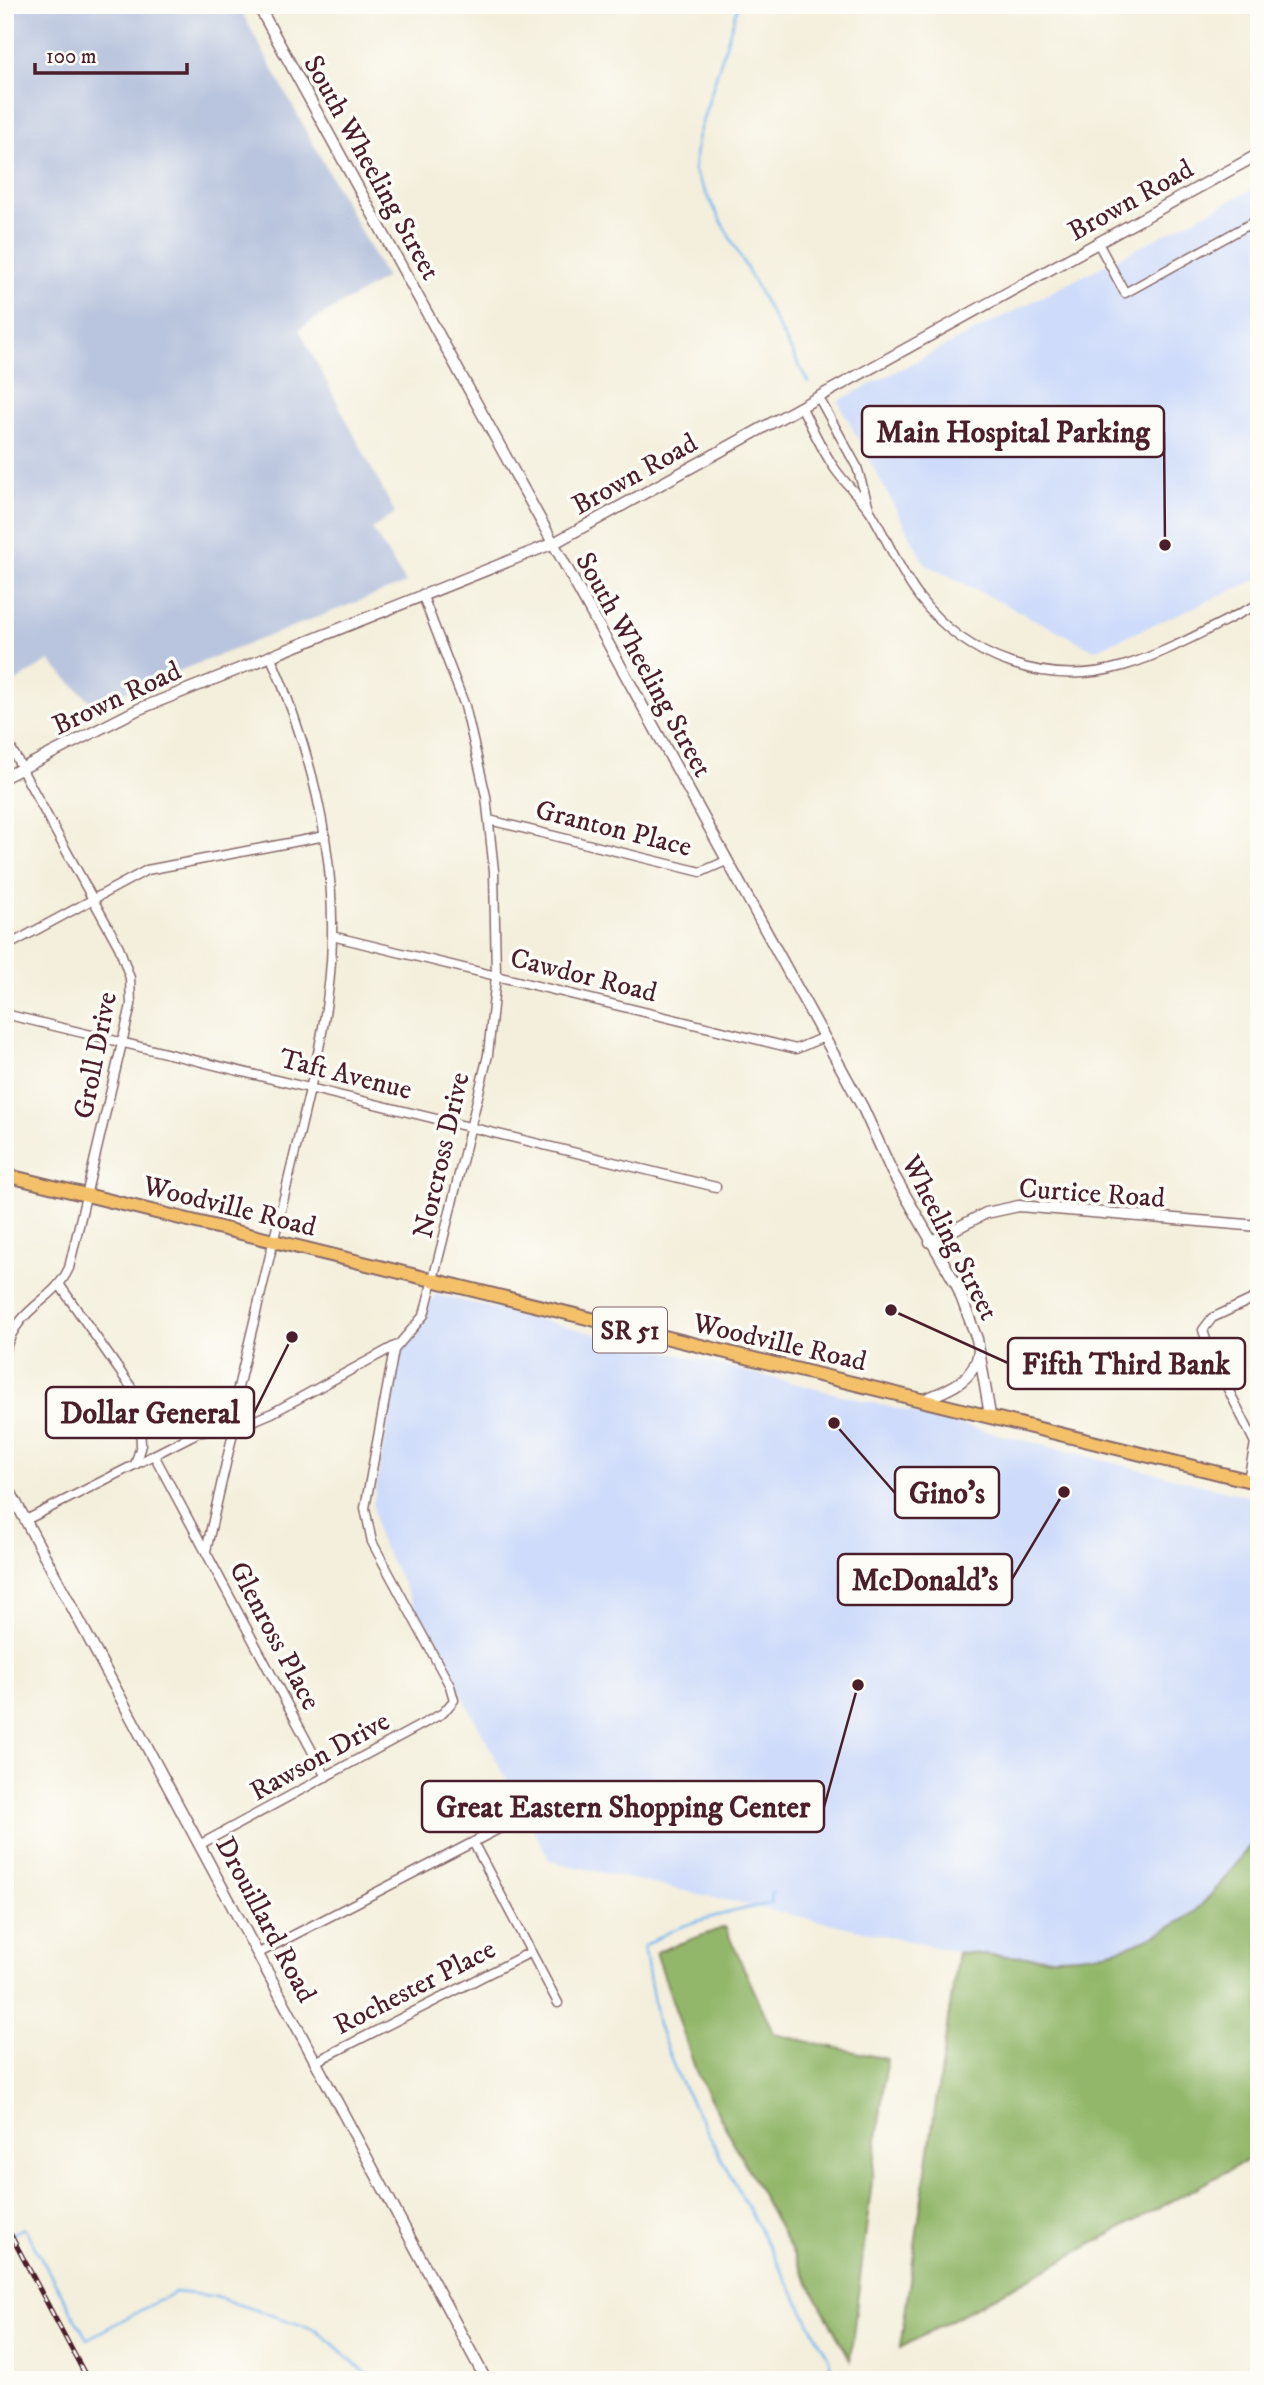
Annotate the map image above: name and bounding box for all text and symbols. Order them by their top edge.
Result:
scale bar [35,32,187,76]
text: 100 m [46,44,97,70]
street label: South Wheeling Street [295,49,448,286]
street label: Brown Road [1062,152,1200,249]
callout: Main Hospital Parking [862,406,1164,457]
text: Main Hospital Parking [876,415,1151,452]
street label: Brown Road [566,426,704,523]
street label: South Wheeling Street [567,546,720,783]
street label: Brown Road [47,653,187,743]
street label: Granton Place [532,792,695,865]
street label: Cawdor Road [507,940,661,1011]
street label: Groll Drive [66,989,125,1122]
street label: Taft Avenue [276,1041,415,1108]
street label: Norcross Drive [405,1069,478,1242]
street label: Wheeling Street [893,1149,1006,1326]
street label: Woodville Road [138,1168,320,1245]
street label: Curtice Road [1018,1171,1166,1216]
street label: Woodville Road [688,1305,870,1379]
road number: SR 51 [593,1308,667,1352]
callout: Fifth Third Bank [1008,1338,1245,1389]
text: Fifth Third Bank [1022,1347,1231,1384]
callout: Dollar General [46,1387,254,1438]
text: Dollar General [60,1396,241,1433]
callout: Gino's [895,1467,999,1518]
text: Gino's [909,1476,985,1513]
callout: McDonald's [838,1554,1012,1605]
street label: Glenross Place [221,1556,328,1716]
text: McDonald's [852,1563,998,1600]
street label: Rawson Drive [244,1704,396,1809]
callout: Great Eastern Shopping Center [422,1781,824,1832]
text: Great Eastern Shopping Center [436,1790,811,1827]
street label: Drouillard Road [207,1831,324,2009]
street label: Rochester Place [328,1932,501,2043]

